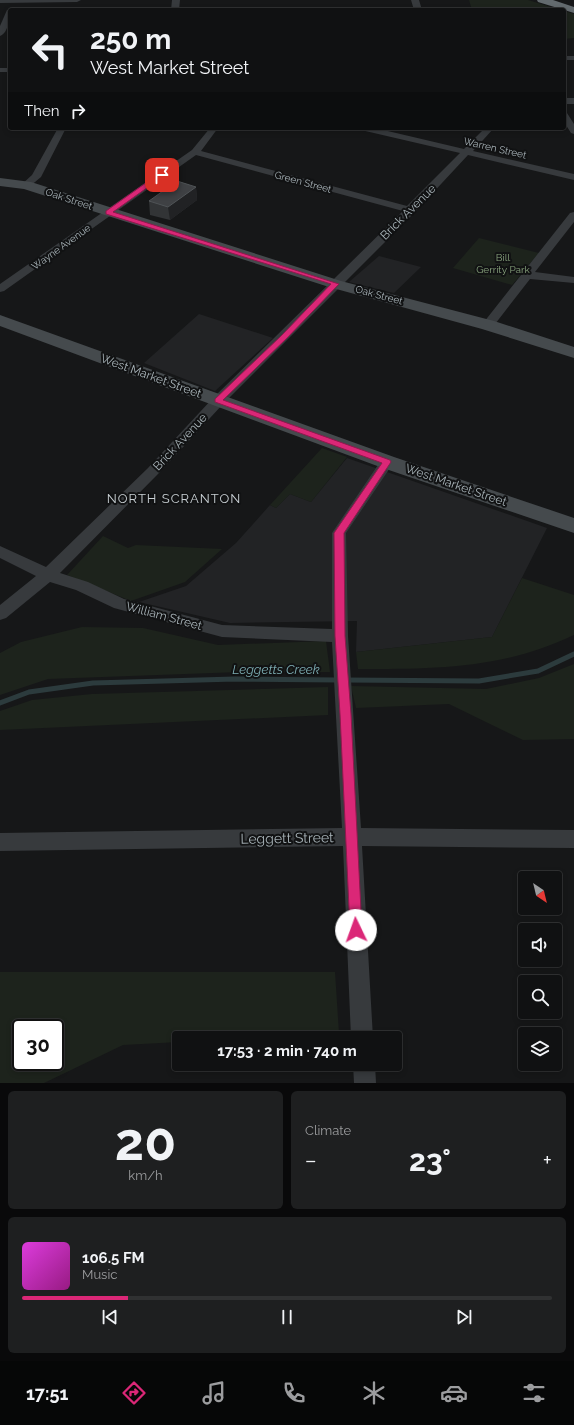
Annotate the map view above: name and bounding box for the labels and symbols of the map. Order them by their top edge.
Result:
street label: Warren Street [462,135,528,161]
pin [145,158,179,192]
street label: Green Street [273,169,333,195]
street label: Brick Avenue [377,181,439,243]
street label: Oak Street [44,186,94,212]
street label: Wayne Avenue [30,222,93,272]
park label: Bill Gerrity Park [476,252,531,275]
street label: Oak Street [354,283,404,307]
street label: West Market Street [99,351,203,401]
street label: Brick Avenue [150,411,210,473]
street label: West Market Street [403,461,509,509]
district label: NORTH SCRANTON [107,491,241,506]
street label: William Street [124,599,204,633]
water label: Leggetts Creek [232,662,320,677]
street label: Leggett Street [240,829,334,847]
north arrow [518,871,562,915]
position arrow [335,909,377,951]
speed limit sign: 30 [12,1019,64,1071]

